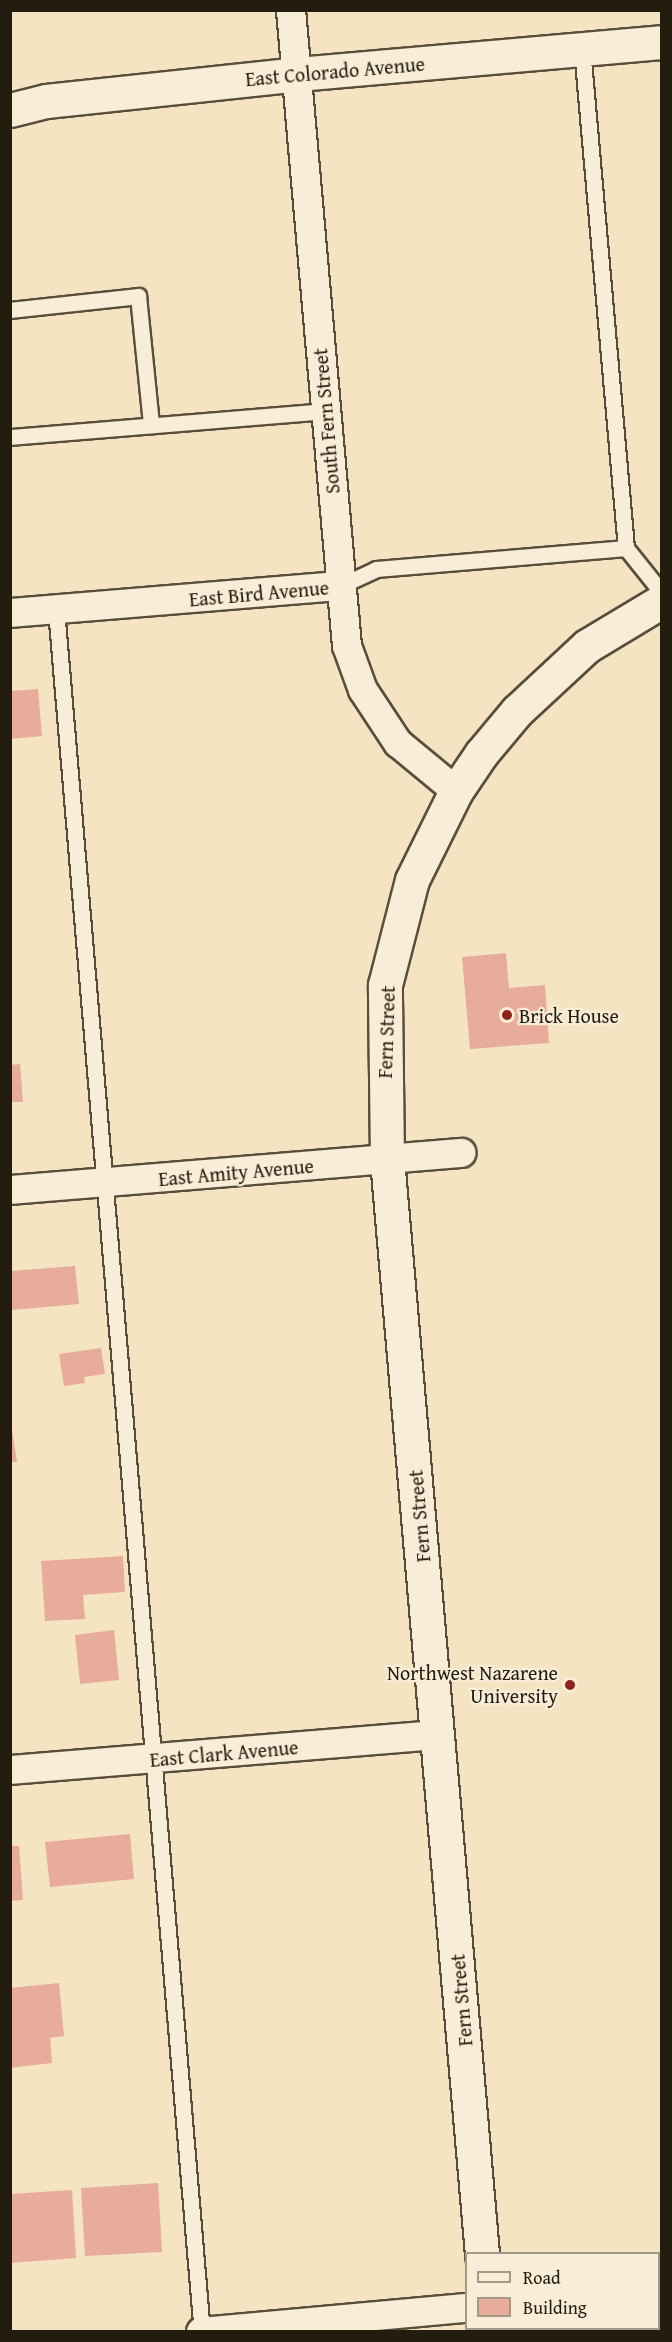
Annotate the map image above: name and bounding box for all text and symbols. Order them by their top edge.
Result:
street label: East Colorado Avenue [244,51,426,91]
street label: South Fern Street [308,347,344,495]
street label: East Bird Avenue [188,575,330,611]
street label: Fern Street [372,985,400,1079]
place label: Brick House [519,1003,619,1027]
marker: Brick House [500,1008,514,1022]
street label: East Amity Avenue [157,1153,315,1191]
street label: Fern Street [403,1469,435,1563]
place label: Northwest Nazarene University [387,1661,558,1708]
marker: Northwest Nazarene University [563,1678,577,1692]
street label: East Clark Avenue [149,1735,299,1771]
street label: Fern Street [445,1953,477,2047]
legend [465,2252,660,2330]
text: Road [523,2264,561,2291]
text: Building [523,2294,587,2321]

